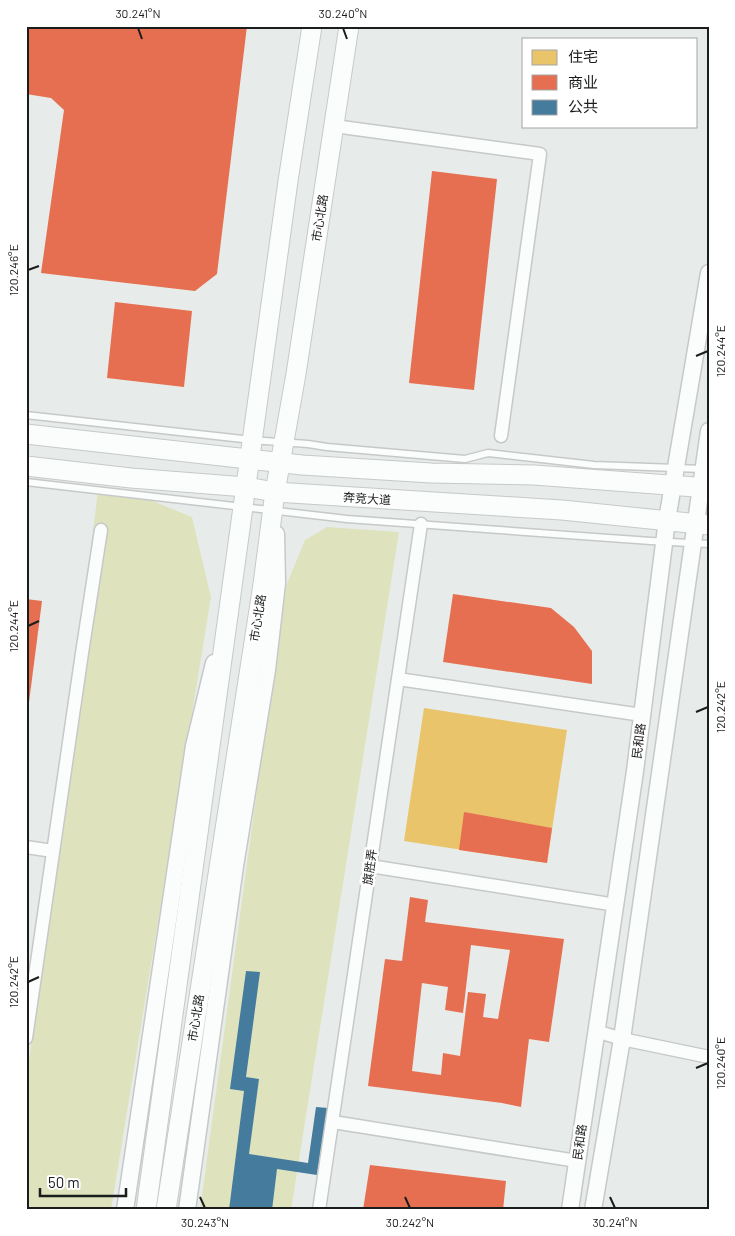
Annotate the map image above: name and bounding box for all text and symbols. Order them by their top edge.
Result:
text: 30.241°N [115,6,161,20]
text: 30.240°N [319,6,367,20]
legend [522,38,698,128]
text: 住宅 [568,47,598,65]
text: 商业 [568,73,598,91]
text: 公共 [568,97,598,115]
street label: 市心北路 [308,193,330,243]
text: 120.246°E [6,244,20,296]
text: 120.244°E [713,325,727,377]
street label: 奔竞大道 [343,489,392,507]
street label: 市心北路 [246,593,268,643]
text: 120.244°E [6,600,20,652]
text: 120.242°E [713,681,727,733]
street label: 民和路 [629,722,647,760]
street label: 旗胜弄 [360,848,378,886]
text: 120.242°E [6,956,20,1008]
street label: 市心北路 [184,993,206,1043]
text: 120.240°E [713,1037,727,1089]
street label: 民和路 [570,1123,588,1161]
scale bar [40,1166,126,1198]
text: 50 m [48,1173,80,1191]
text: 30.243°N [181,1215,229,1229]
text: 30.242°N [386,1215,434,1229]
text: 30.241°N [592,1215,638,1229]

